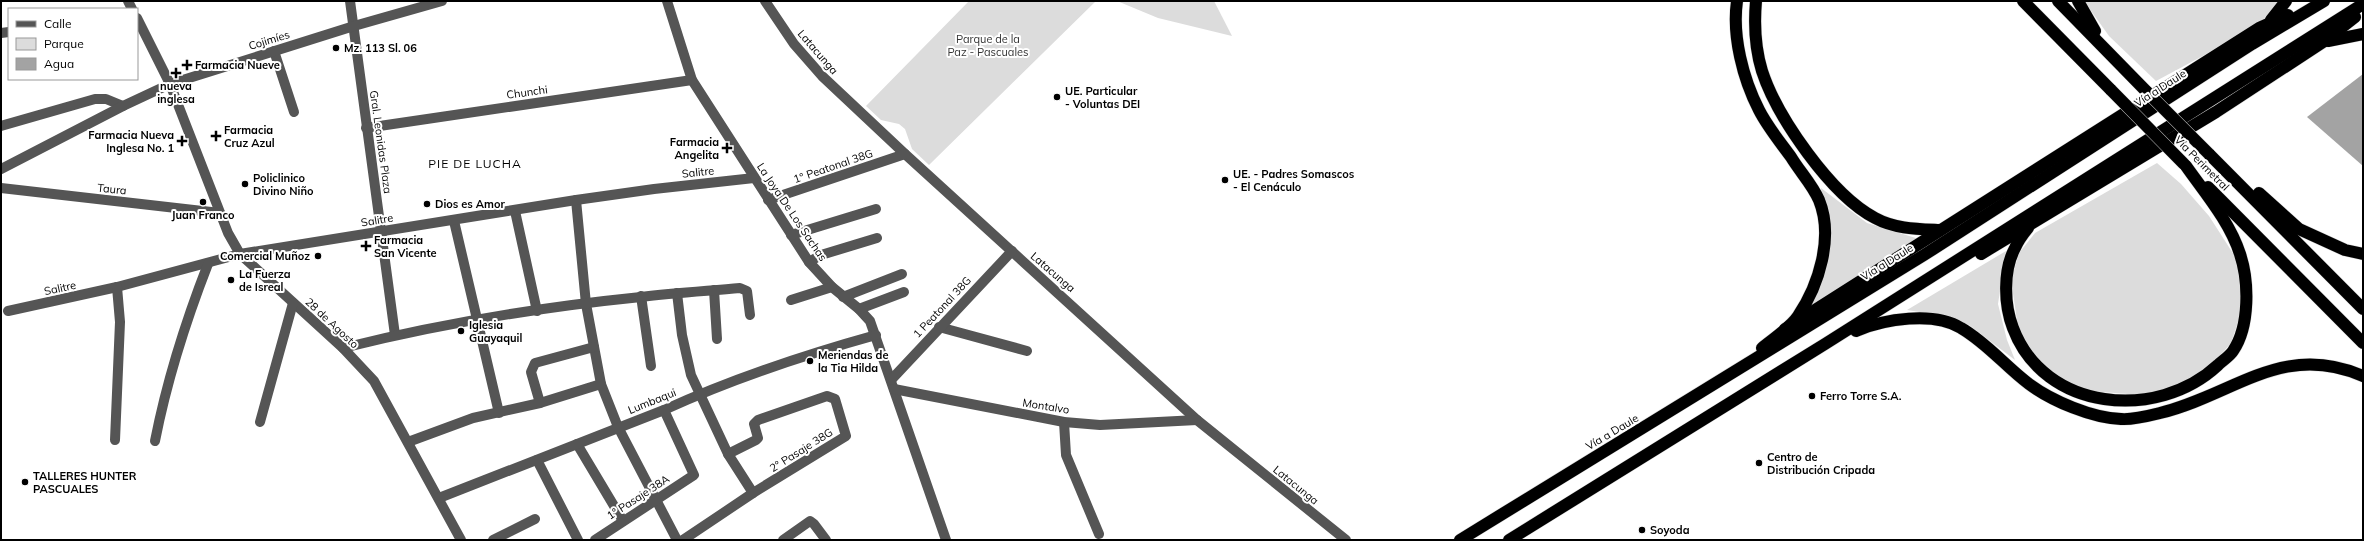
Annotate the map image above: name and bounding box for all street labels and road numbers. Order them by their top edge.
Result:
street label: Cojimíes [247,27,291,53]
street label: Latacunga [795,27,841,77]
street label: Vía a Daule [2131,66,2189,110]
street label: Chunchi [506,82,548,102]
street label: Gral. Leonidas Plaza [367,90,395,194]
street label: Vía Perimetral [2172,133,2232,193]
street label: 1° Peatonal 38G [792,146,874,186]
street label: La Joya De Los Sachas [754,160,830,264]
street label: Salitre [681,163,715,181]
street label: Taura [97,181,127,197]
street label: Salitre [360,211,394,229]
street label: Vía a Daule [1858,240,1916,284]
street label: Latacunga [1028,249,1078,295]
street label: 1 Peatonal 38G [910,273,974,341]
street label: Salitre [43,278,77,298]
street label: 28 de Agosto [302,295,362,351]
street label: Lumbaqui [626,385,678,417]
street label: Montalvo [1022,395,1070,417]
street label: Vía a Daule [1583,411,1641,453]
street label: 2° Pasaje 38G [767,425,835,475]
street label: Latacunga [1270,462,1322,508]
street label: 1° Pasaje 38A [604,472,672,522]

